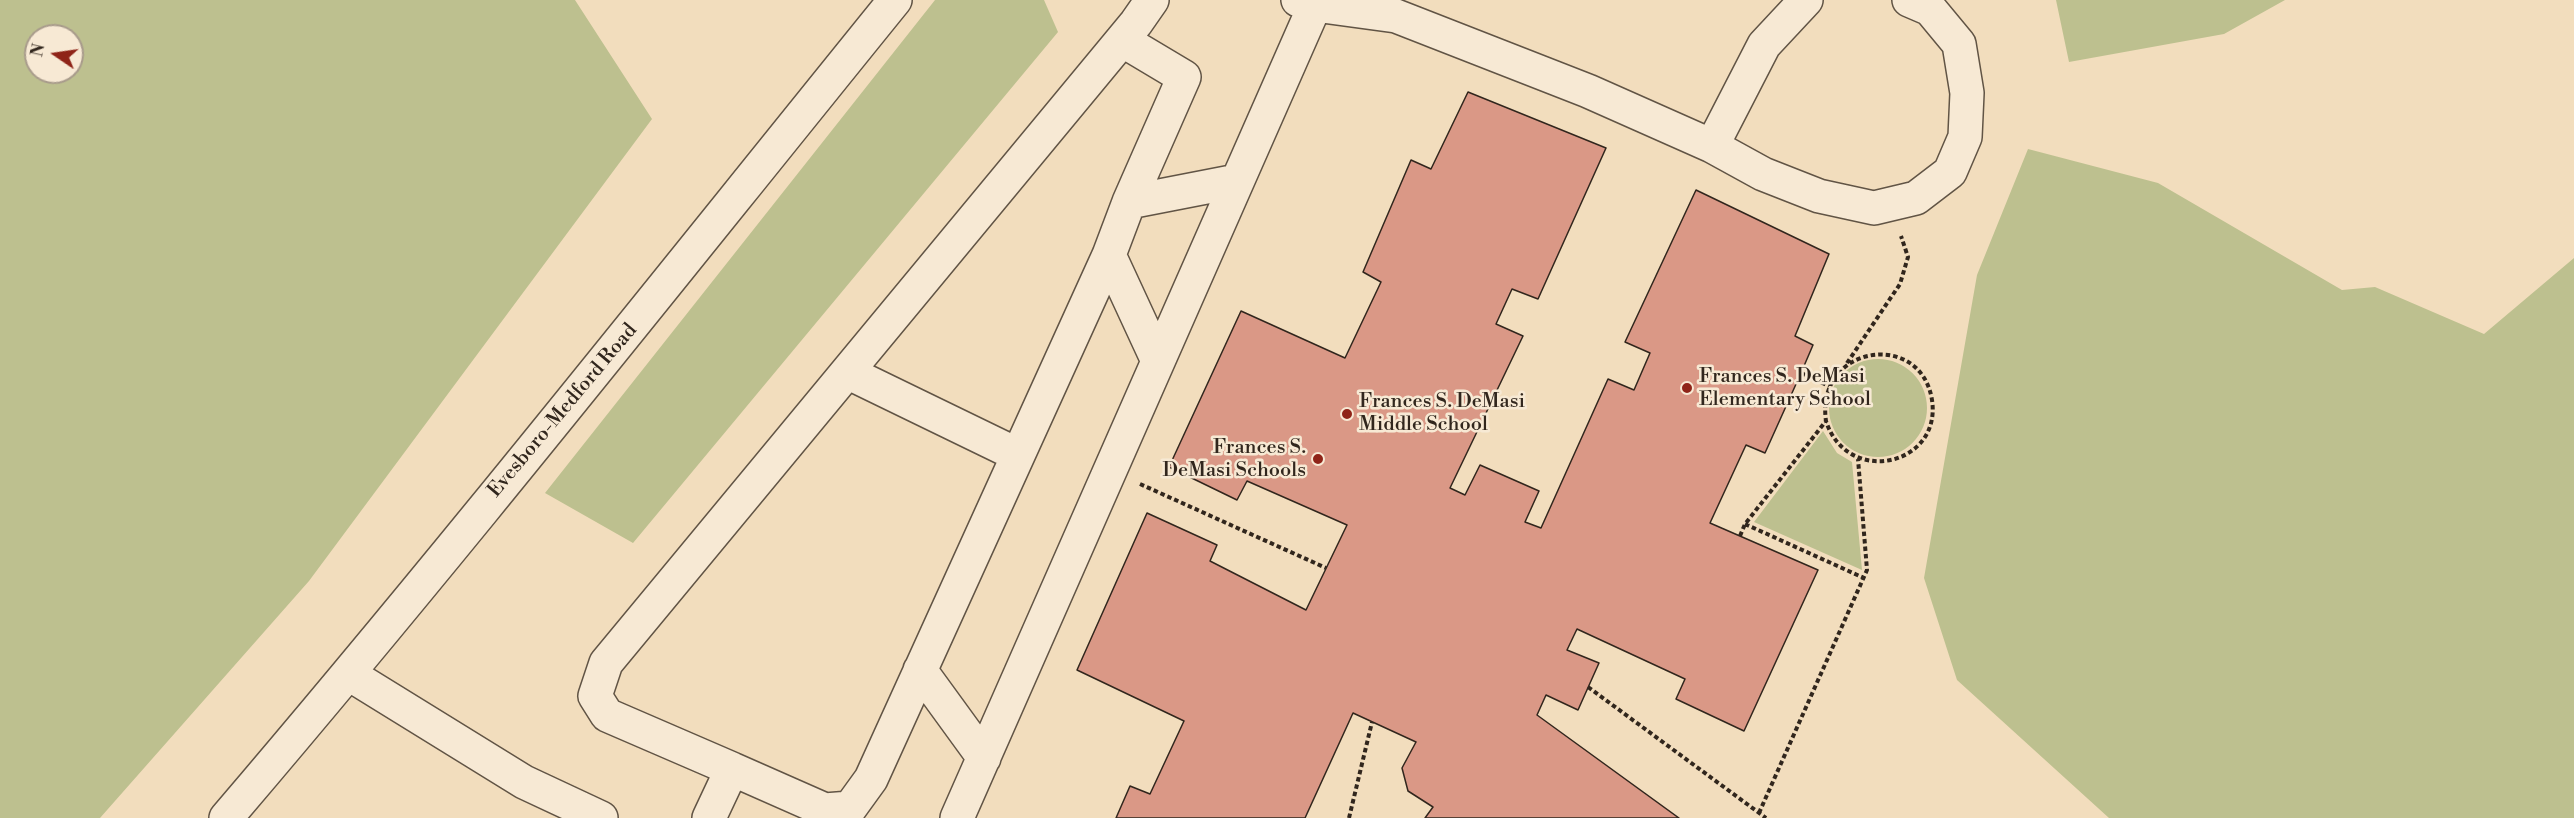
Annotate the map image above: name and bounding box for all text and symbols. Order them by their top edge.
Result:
north arrow [24,24,84,84]
text: N [27,42,50,59]
street label: Evesboro-Medford Road [483,319,643,503]
place label: Frances S. DeMasi Elementary School [1699,365,1871,412]
marker: Frances S. DeMasi Elementary School [1680,381,1694,395]
place label: Frances S. DeMasi Middle School [1359,390,1525,437]
marker: Frances S. DeMasi Middle School [1340,407,1354,421]
place label: Frances S. DeMasi Schools [1163,436,1306,483]
marker: Frances S. DeMasi Schools [1311,452,1325,466]

